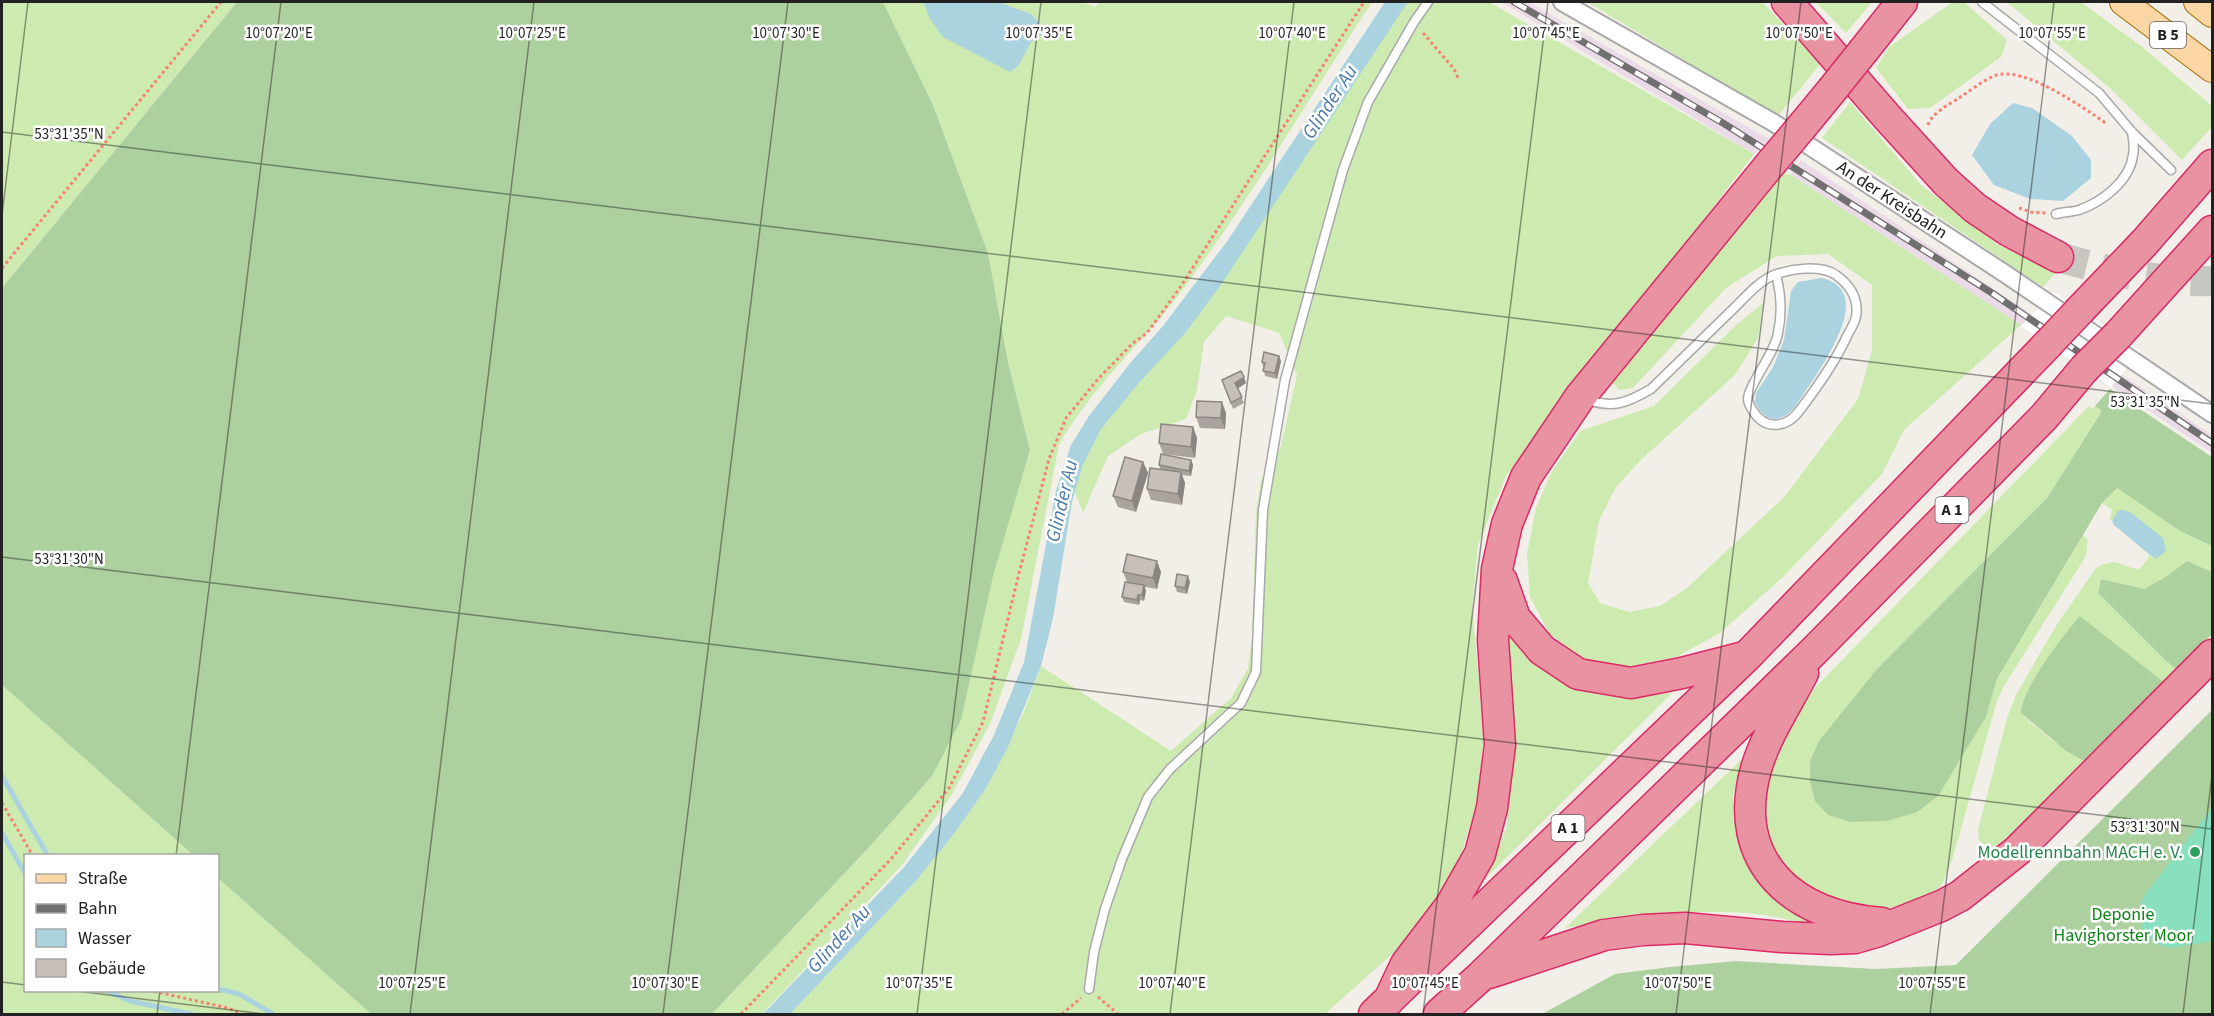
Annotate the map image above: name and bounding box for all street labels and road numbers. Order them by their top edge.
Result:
road number: B 5 [2150,22,2186,48]
street label: An der Kreisbahn [1832,155,1952,245]
road number: A 1 [1936,497,1968,523]
road number: A 1 [1552,815,1584,841]

